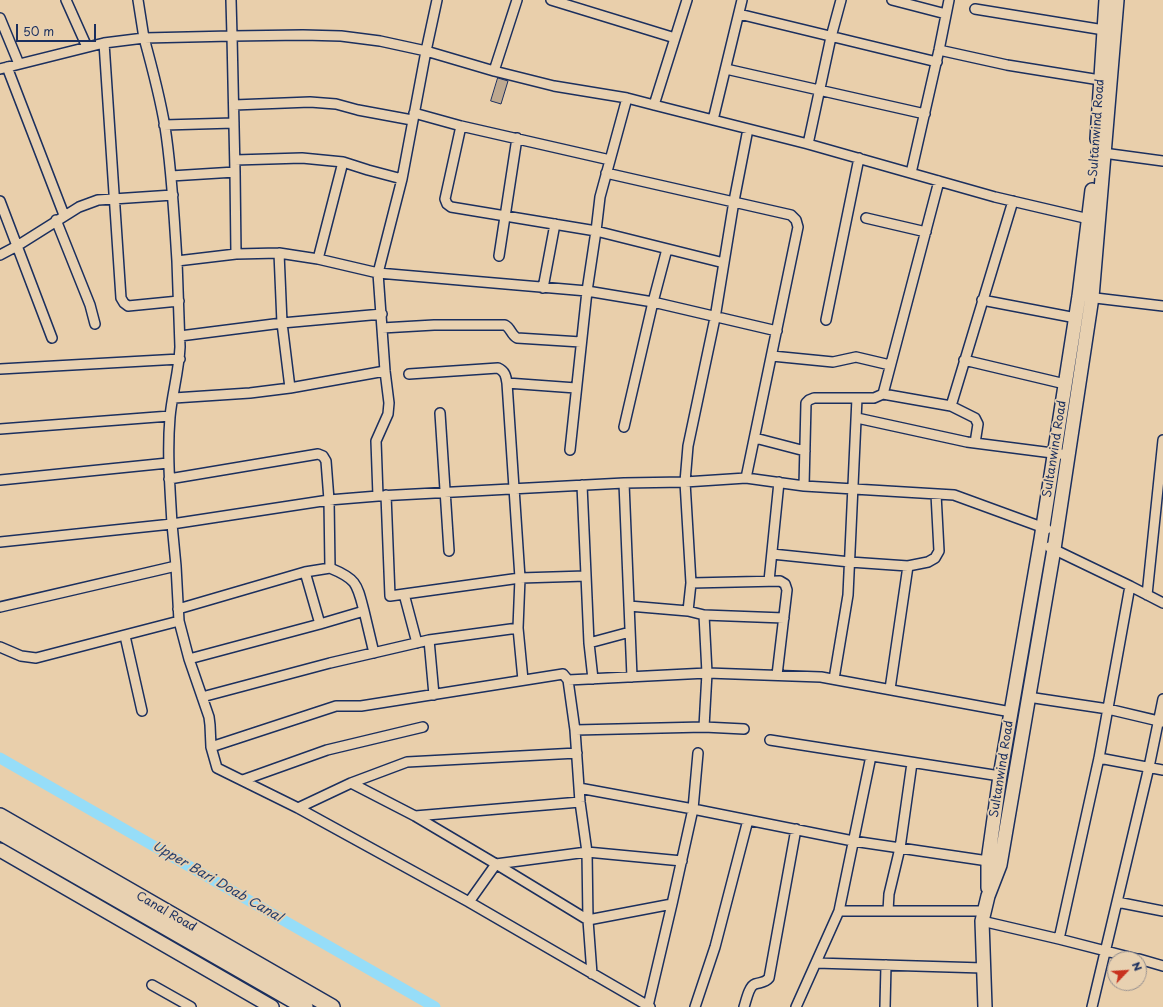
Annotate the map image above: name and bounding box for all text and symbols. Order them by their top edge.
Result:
scale bar [18,16,98,42]
text: 50 m [23,22,54,40]
street label: Sultanwind Road [1086,79,1108,177]
street label: Sultanwind Road [1040,399,1070,499]
street label: Sultanwind Road [987,719,1017,819]
water label: Upper Bari Doab Canal [149,838,285,926]
street label: Canal Road [133,889,199,935]
north arrow [1107,951,1147,991]
text: N [1128,959,1147,974]

